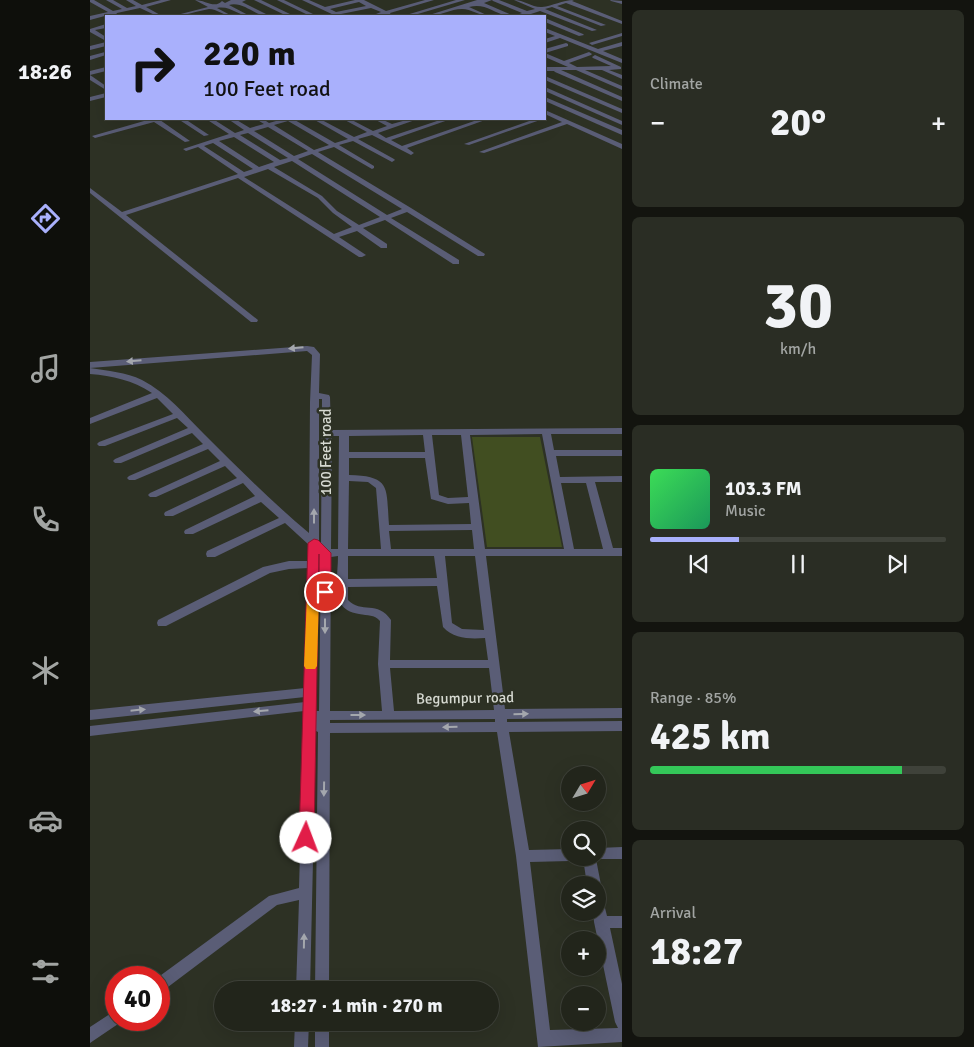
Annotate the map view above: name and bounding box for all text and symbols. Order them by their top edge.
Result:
text: 220 m [203,32,296,75]
icon: right [120,35,185,100]
text: 18:26 [18,58,72,85]
text: Climate [650,74,703,94]
text: 100 Feet road [203,75,331,102]
text: 20° [770,99,826,146]
text: − [650,106,665,140]
text: + [931,106,946,140]
icon: directions [28,201,63,236]
text: 30 [763,266,833,346]
text: km/h [780,339,816,359]
one-way arrow [288,345,304,353]
icon: music [28,351,63,386]
one-way arrow [126,358,142,366]
street label: 100 Feet road [317,408,335,496]
text: 103.3 FM [725,477,802,501]
text: Music [725,501,766,521]
icon: phone [28,502,63,537]
one-way arrow [310,508,318,524]
icon: previous [685,550,713,578]
icon: pause [784,550,812,578]
icon: next [883,550,911,578]
pin [304,571,346,613]
icon: arrive [311,578,339,606]
one-way arrow [321,618,329,634]
icon: climate [28,653,63,688]
street label: Begumpur road [416,688,514,708]
text: Range · 85% [650,688,736,708]
one-way arrow [131,706,147,714]
one-way arrow [253,707,269,715]
one-way arrow [513,709,529,717]
one-way arrow [351,711,367,719]
text: 425 km [650,713,771,760]
one-way arrow [442,723,458,731]
north arrow [561,766,606,811]
map controls [561,766,606,1031]
one-way arrow [320,781,328,797]
icon: car [28,803,63,838]
position arrow [279,811,331,863]
button: search [561,821,606,866]
button: layers [561,876,606,921]
text: Arrival [650,903,696,923]
text: 18:27 [650,928,743,975]
button: + [561,931,606,976]
one-way arrow [300,933,308,949]
icon: filters [28,954,63,989]
speed limit sign: 40 [105,966,170,1031]
button: − [561,986,606,1031]
text: 18:27 · 1 min · 270 m [270,994,443,1018]

